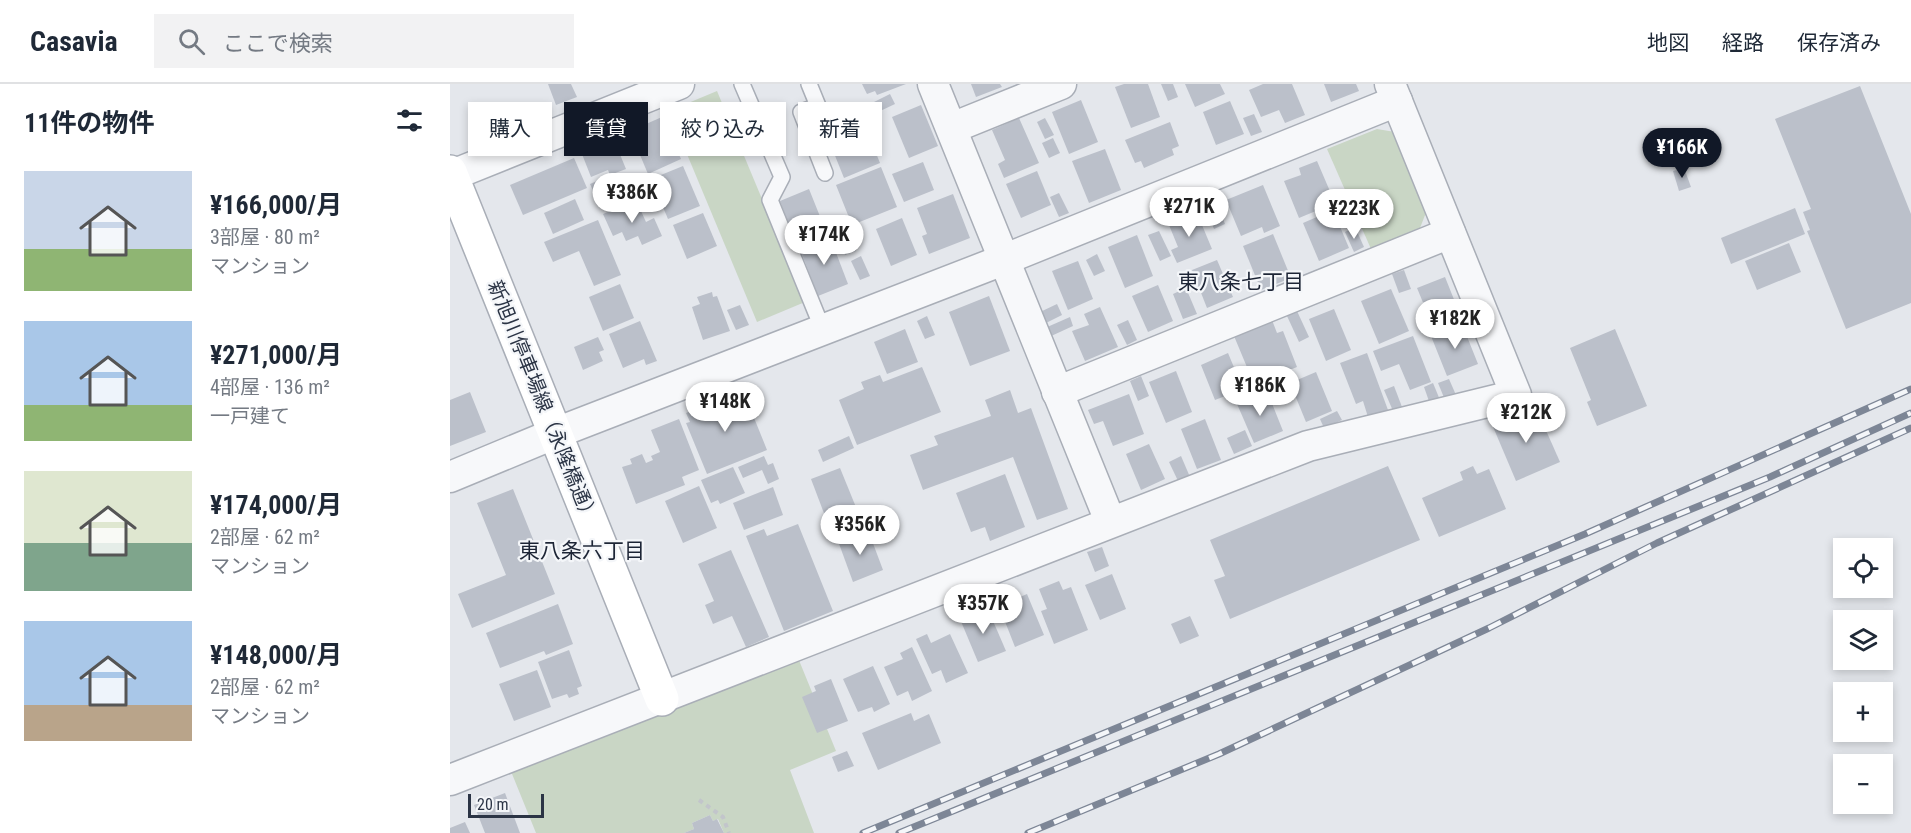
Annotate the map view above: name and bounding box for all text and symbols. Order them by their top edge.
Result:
search box [154,14,574,68]
text: Casavia [30,25,118,58]
icon: search [175,25,208,58]
text: ここで検索 [223,31,333,56]
text: 地図 [1647,31,1689,55]
text: 経路 [1722,31,1764,55]
text: 保存済み [1797,31,1881,55]
chip: 購入 [468,102,552,156]
chip: 賃貸 [564,102,648,156]
chip: 絞り込み [660,102,786,156]
chip: 新着 [798,102,882,156]
icon: filters [393,104,426,137]
text: 11件の物件 [24,108,154,138]
pin: ¥166K [1640,128,1724,179]
text: ¥166K [1657,135,1707,159]
pin: ¥386K [590,173,674,224]
text: ¥386K [607,180,657,204]
pin: ¥271K [1147,187,1231,238]
pin: ¥223K [1312,189,1396,240]
text: ¥166,000/月 [210,190,342,220]
text: ¥271K [1164,194,1214,218]
icon: home [72,195,144,267]
text: ¥223K [1329,196,1379,220]
pin: ¥174K [782,215,866,266]
text: ¥174K [799,222,849,246]
text: 3部屋 · 80 m² [210,225,320,249]
text: マンション [210,254,310,278]
district label: 東八条七丁目 [1178,270,1304,294]
street label: 新旭川停車場線（永隆橋通） [483,277,603,527]
pin: ¥182K [1413,299,1497,350]
text: ¥182K [1430,306,1480,330]
text: ¥271,000/月 [210,340,342,370]
icon: home [72,345,144,417]
pin: ¥186K [1218,366,1302,417]
text: ¥186K [1235,373,1285,397]
text: 4部屋 · 136 m² [210,375,330,399]
pin: ¥148K [683,382,767,433]
text: ¥148K [700,389,750,413]
pin: ¥212K [1484,393,1568,444]
text: ¥212K [1501,400,1551,424]
text: 一戸建て [210,404,290,428]
text: ¥174,000/月 [210,490,342,520]
icon: home [72,495,144,567]
pin: ¥356K [818,505,902,556]
text: ¥356K [835,512,885,536]
text: 2部屋 · 62 m² [210,525,320,549]
map controls [1833,538,1893,814]
button: locate [1833,538,1893,598]
district label: 東八条六丁目 [519,539,645,563]
text: マンション [210,554,310,578]
pin: ¥357K [941,584,1025,635]
text: ¥357K [958,591,1008,615]
button: layers [1833,610,1893,670]
text: ¥148,000/月 [210,640,342,670]
icon: home [72,645,144,717]
text: 2部屋 · 62 m² [210,675,320,699]
button: + [1833,682,1893,742]
text: マンション [210,704,310,728]
button: − [1833,754,1893,814]
scale bar [468,791,544,818]
text: 20 m [477,795,509,814]

